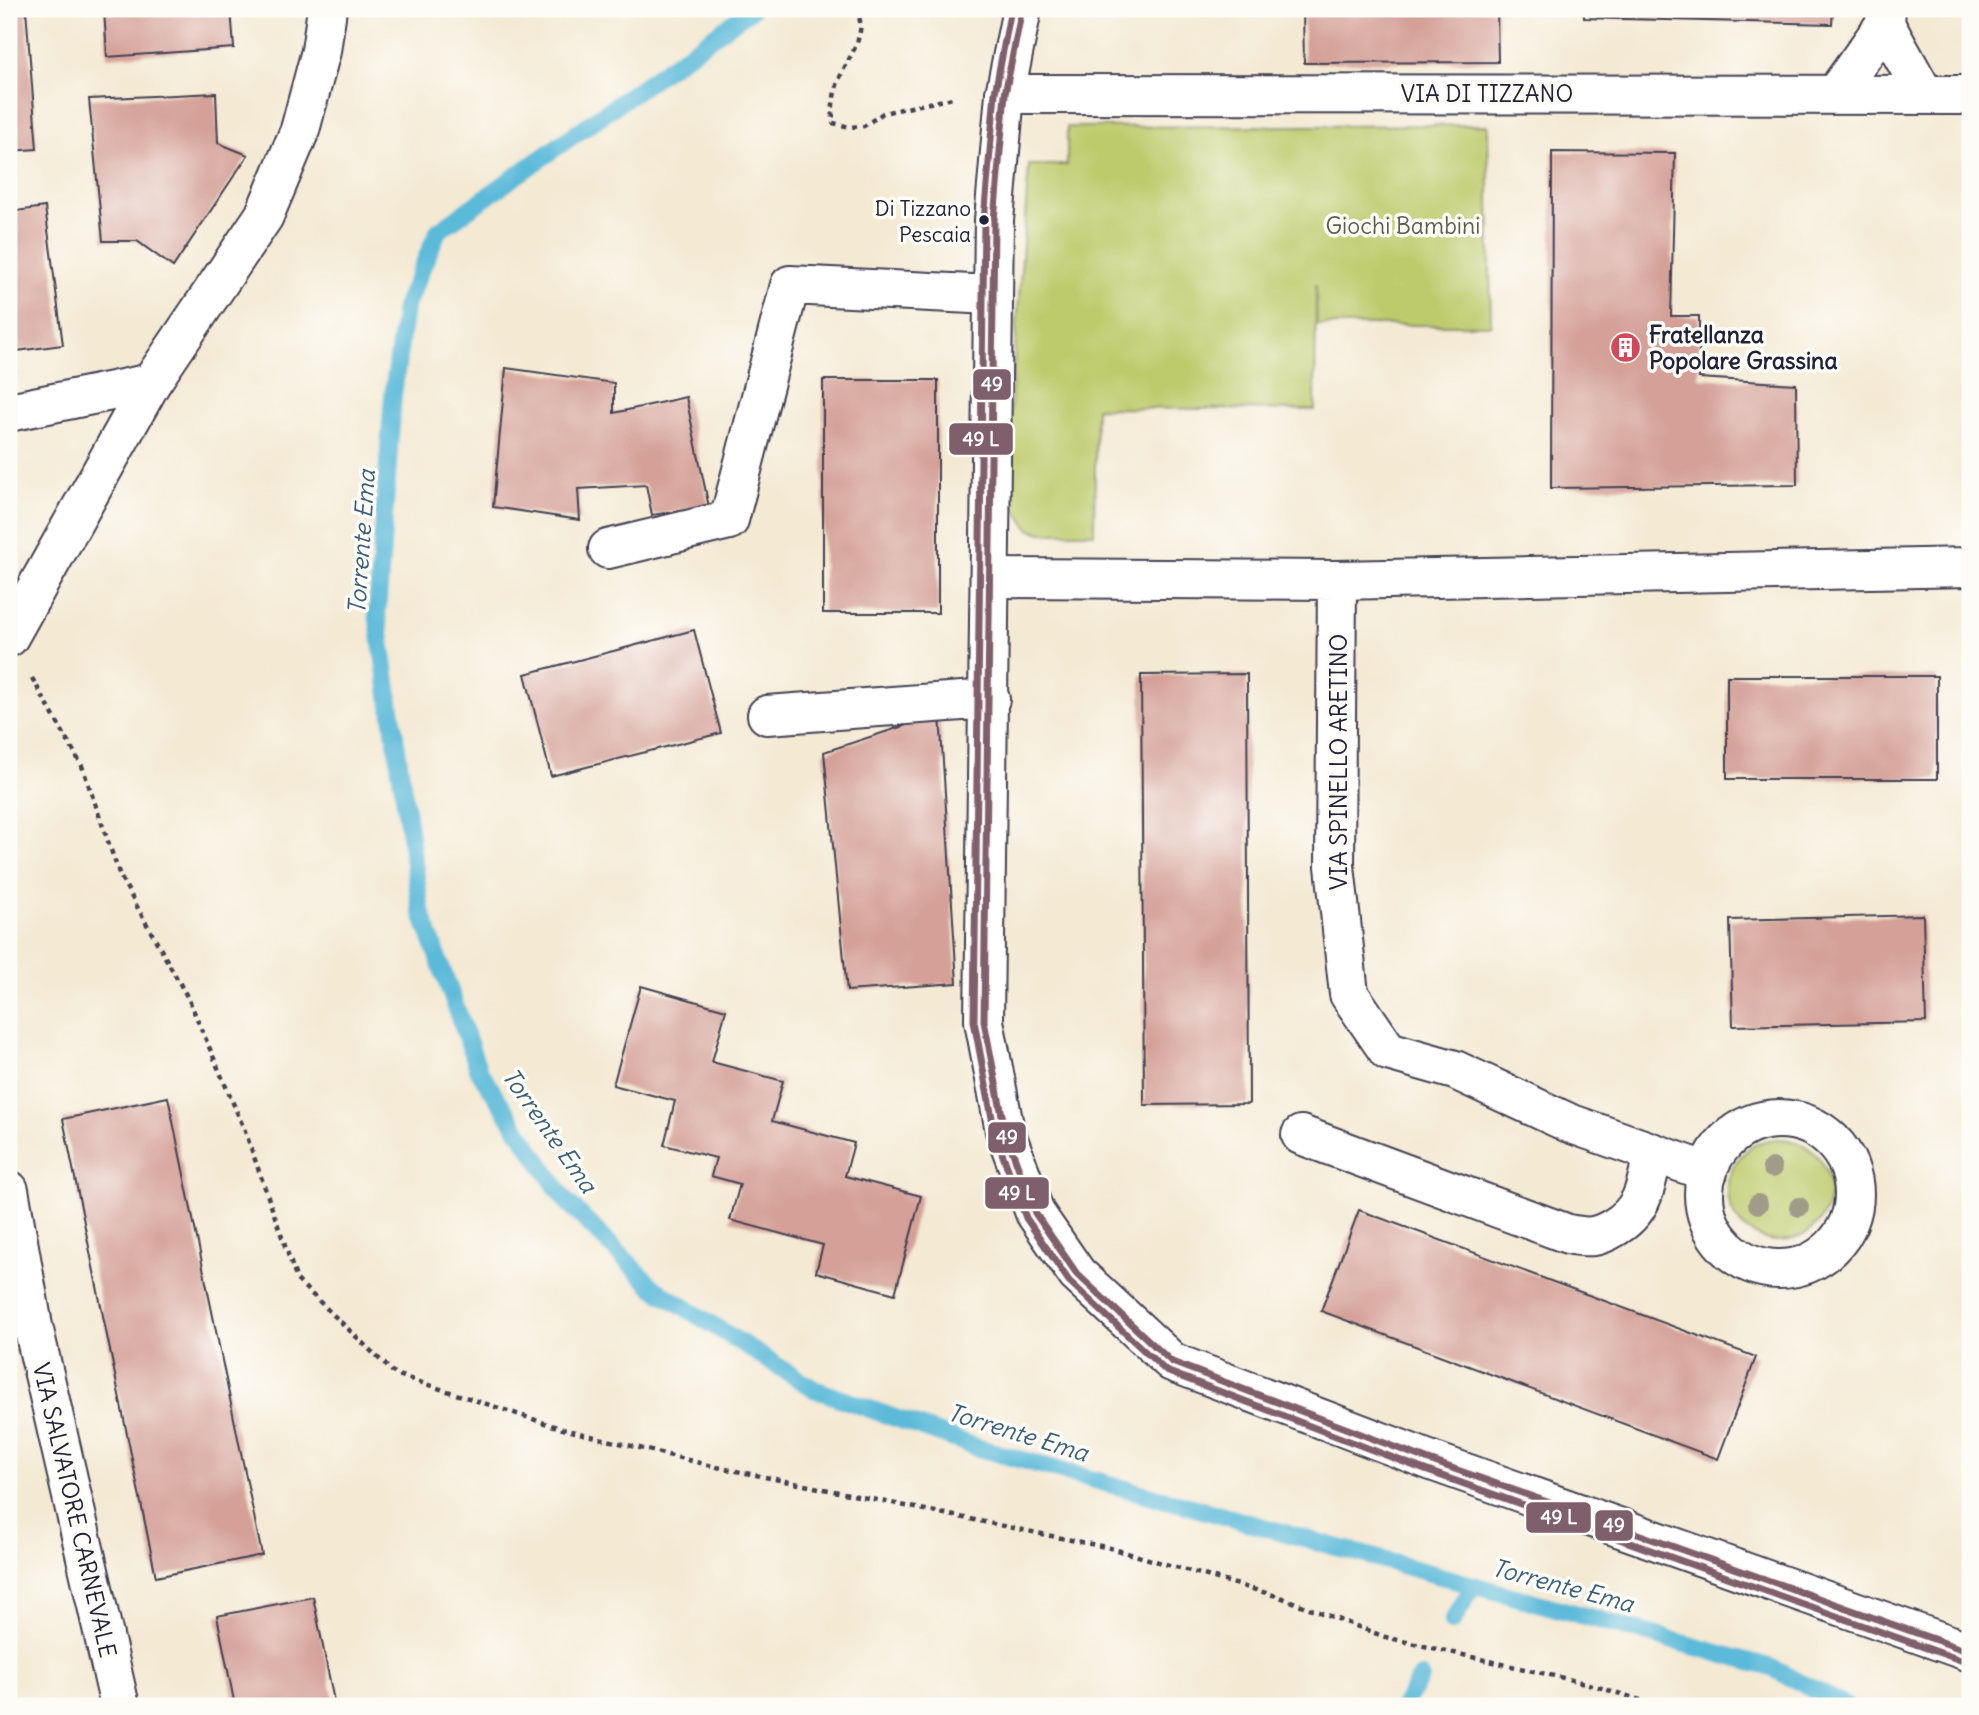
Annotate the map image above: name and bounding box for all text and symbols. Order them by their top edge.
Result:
street label: VIA DI TIZZANO [1401,79,1573,108]
place label: Di Tizzano Pescaia [875,195,971,248]
park label: Giochi Bambini [1326,211,1480,240]
marker: Di Tizzano Pescaia [977,213,991,227]
place label: Fratellanza Popolare Grassina [1649,320,1838,375]
building icon: Fratellanza Popolare Grassina [1609,330,1643,364]
line badge: 49 [972,368,1012,401]
text: 49 [981,372,1003,396]
line badge: 49 L [948,422,1014,456]
text: 49 L [963,427,1000,451]
water label: Torrente Ema [341,467,381,615]
street label: VIA SPINELLO ARETINO [1324,634,1353,890]
water label: Torrente Ema [496,1062,605,1199]
line badge: 49 [987,1121,1027,1154]
text: 49 [996,1125,1018,1149]
line badge: 49 L [984,1176,1050,1210]
text: 49 L [999,1181,1036,1205]
street label: VIA SALVATORE CARNEVALE [27,1360,123,1660]
water label: Torrente Ema [944,1396,1093,1468]
line badge: 49 L [1525,1501,1592,1534]
text: 49 L [1541,1505,1578,1529]
line badge: 49 [1594,1509,1634,1542]
text: 49 [1603,1513,1625,1537]
water label: Torrente Ema [1489,1552,1638,1619]

